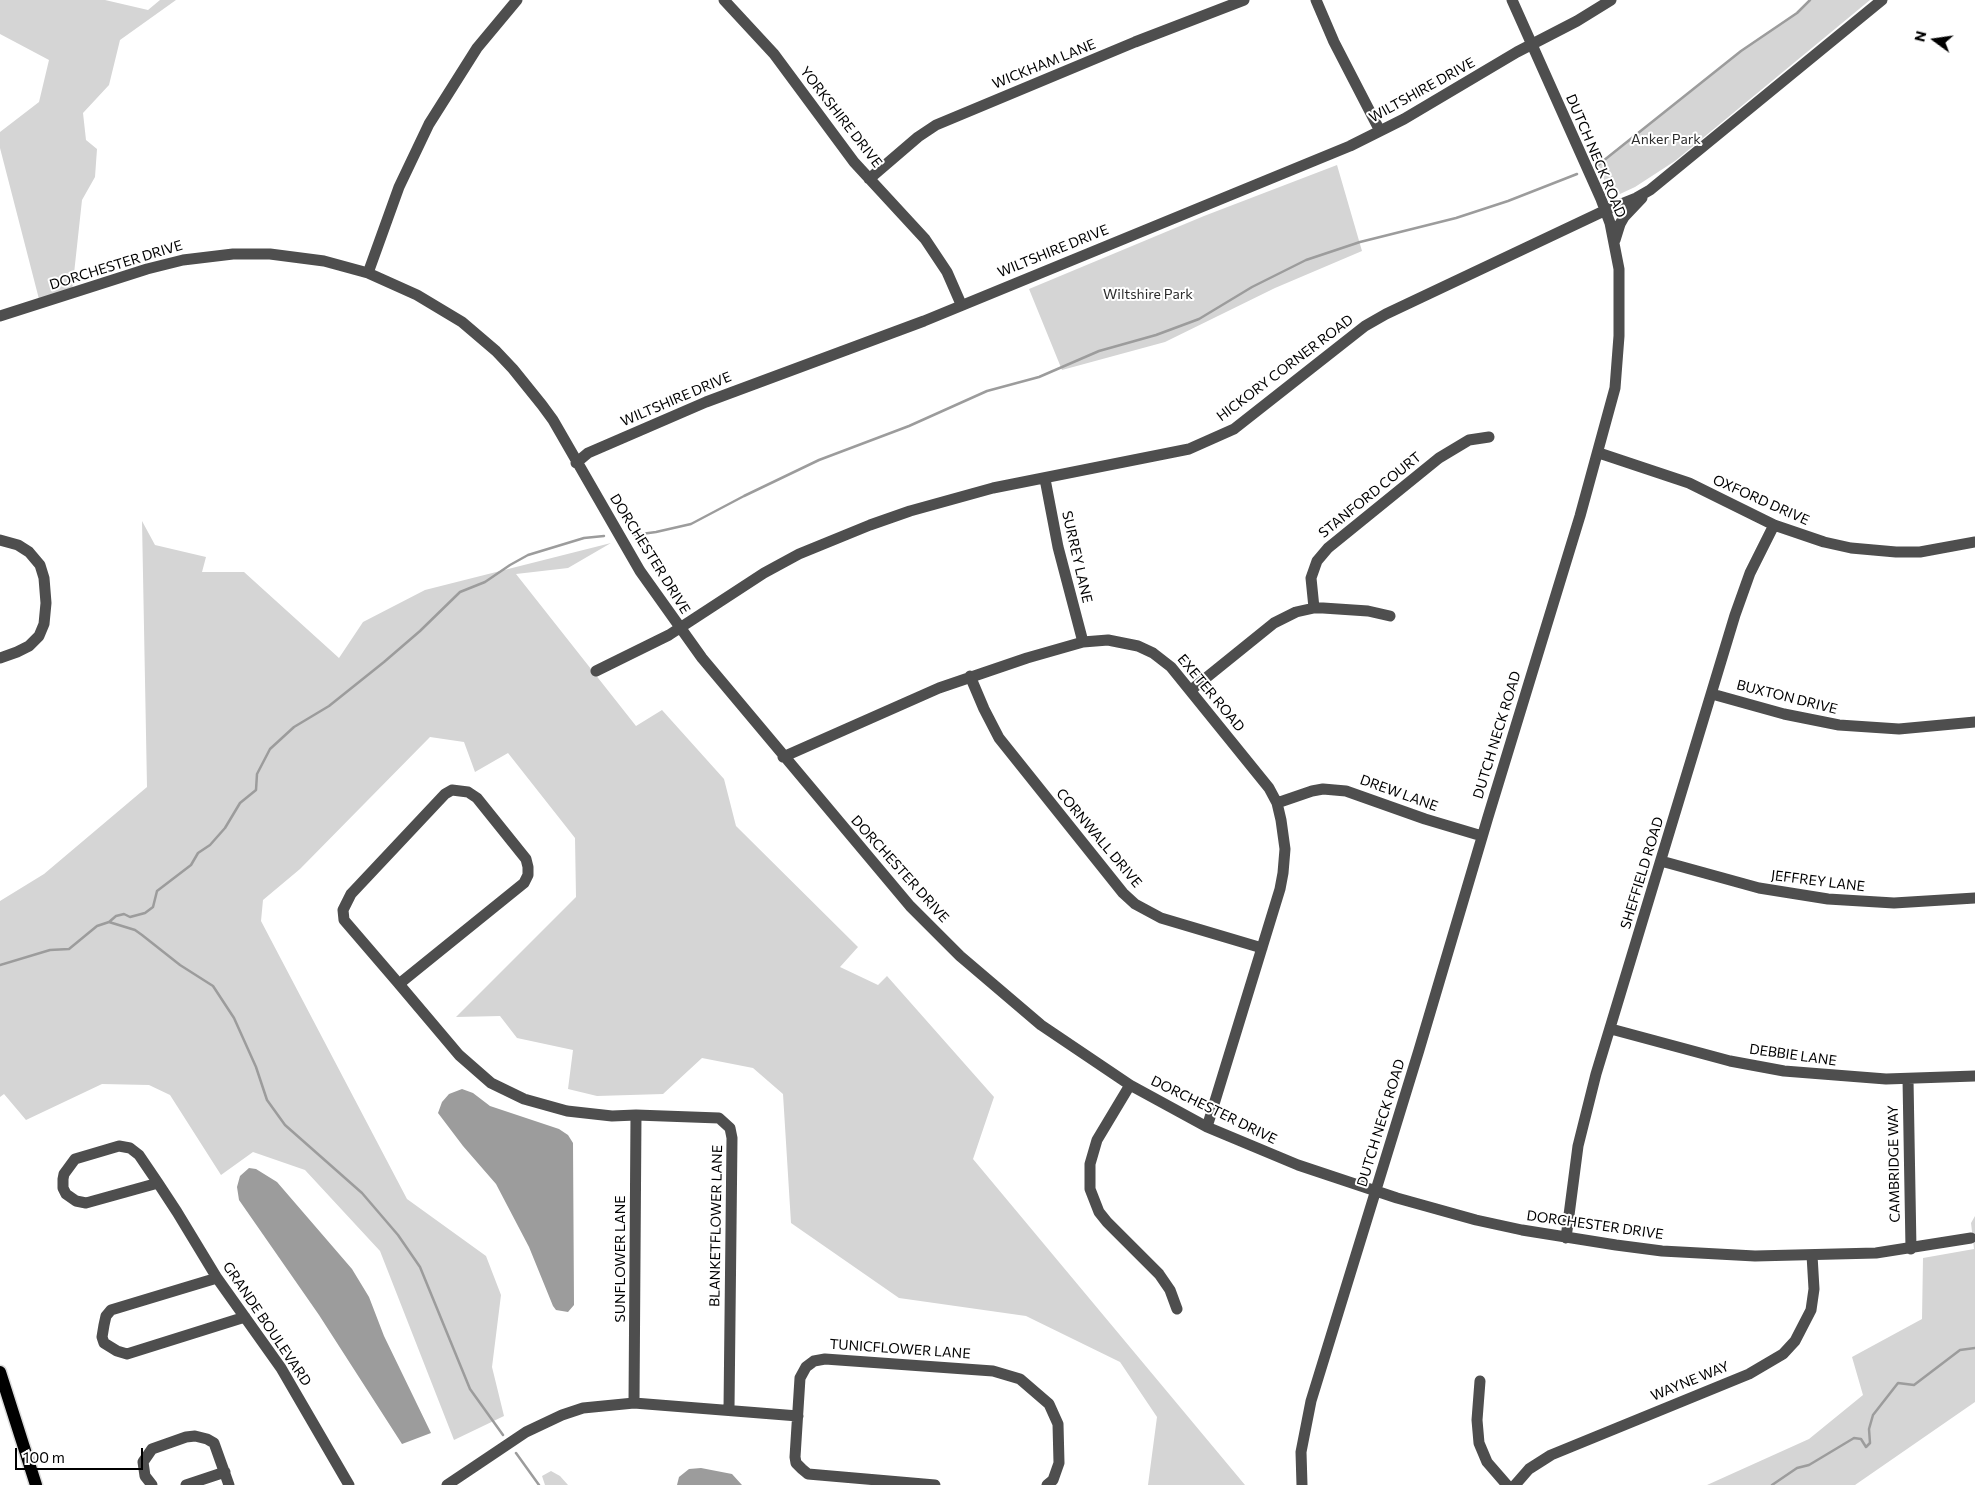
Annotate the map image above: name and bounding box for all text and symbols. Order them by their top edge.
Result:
north arrow [1910,15,1960,65]
text: N [1910,29,1929,43]
street label: WICKHAM LANE [990,36,1098,92]
street label: WILTSHIRE DRIVE [1366,54,1478,126]
street label: YORKSHIRE DRIVE [796,63,886,171]
street label: DUTCH NECK ROAD [1562,92,1630,220]
park label: Anker Park [1631,131,1701,147]
street label: WILTSHIRE DRIVE [995,221,1111,281]
street label: DORCHESTER DRIVE [47,237,185,293]
park label: Wiltshire Park [1103,286,1193,302]
street label: HICKORY CORNER ROAD [1213,311,1357,425]
street label: WILTSHIRE DRIVE [618,368,734,430]
street label: STANFORD COURT [1315,448,1425,542]
street label: OXFORD DRIVE [1710,471,1812,529]
street label: DORCHESTER DRIVE [606,491,694,617]
street label: SURREY LANE [1058,509,1096,605]
street label: EXETER ROAD [1174,651,1248,735]
street label: DUTCH NECK ROAD [1470,669,1524,801]
street label: BUXTON DRIVE [1735,676,1839,718]
street label: DREW LANE [1358,771,1440,815]
street label: CORNWALL DRIVE [1053,785,1145,891]
street label: DORCHESTER DRIVE [848,812,952,926]
street label: SHEFFIELD ROAD [1617,815,1667,931]
street label: JEFFREY LANE [1770,867,1866,895]
street label: DEBBIE LANE [1748,1041,1838,1069]
street label: DUTCH NECK ROAD [1354,1057,1408,1189]
street label: DORCHESTER DRIVE [1148,1072,1280,1148]
street label: CAMBRIDGE WAY [1885,1105,1903,1223]
street label: BLANKETFLOWER LANE [706,1145,726,1307]
street label: SUNFLOWER LANE [612,1195,628,1323]
street label: DORCHESTER DRIVE [1525,1207,1665,1243]
street label: GRANDE BOULEVARD [219,1259,315,1389]
street label: TUNICFLOWER LANE [829,1336,971,1362]
street label: WAYNE WAY [1648,1358,1732,1404]
scale bar [18,1438,145,1470]
text: 100 m [23,1448,65,1466]

